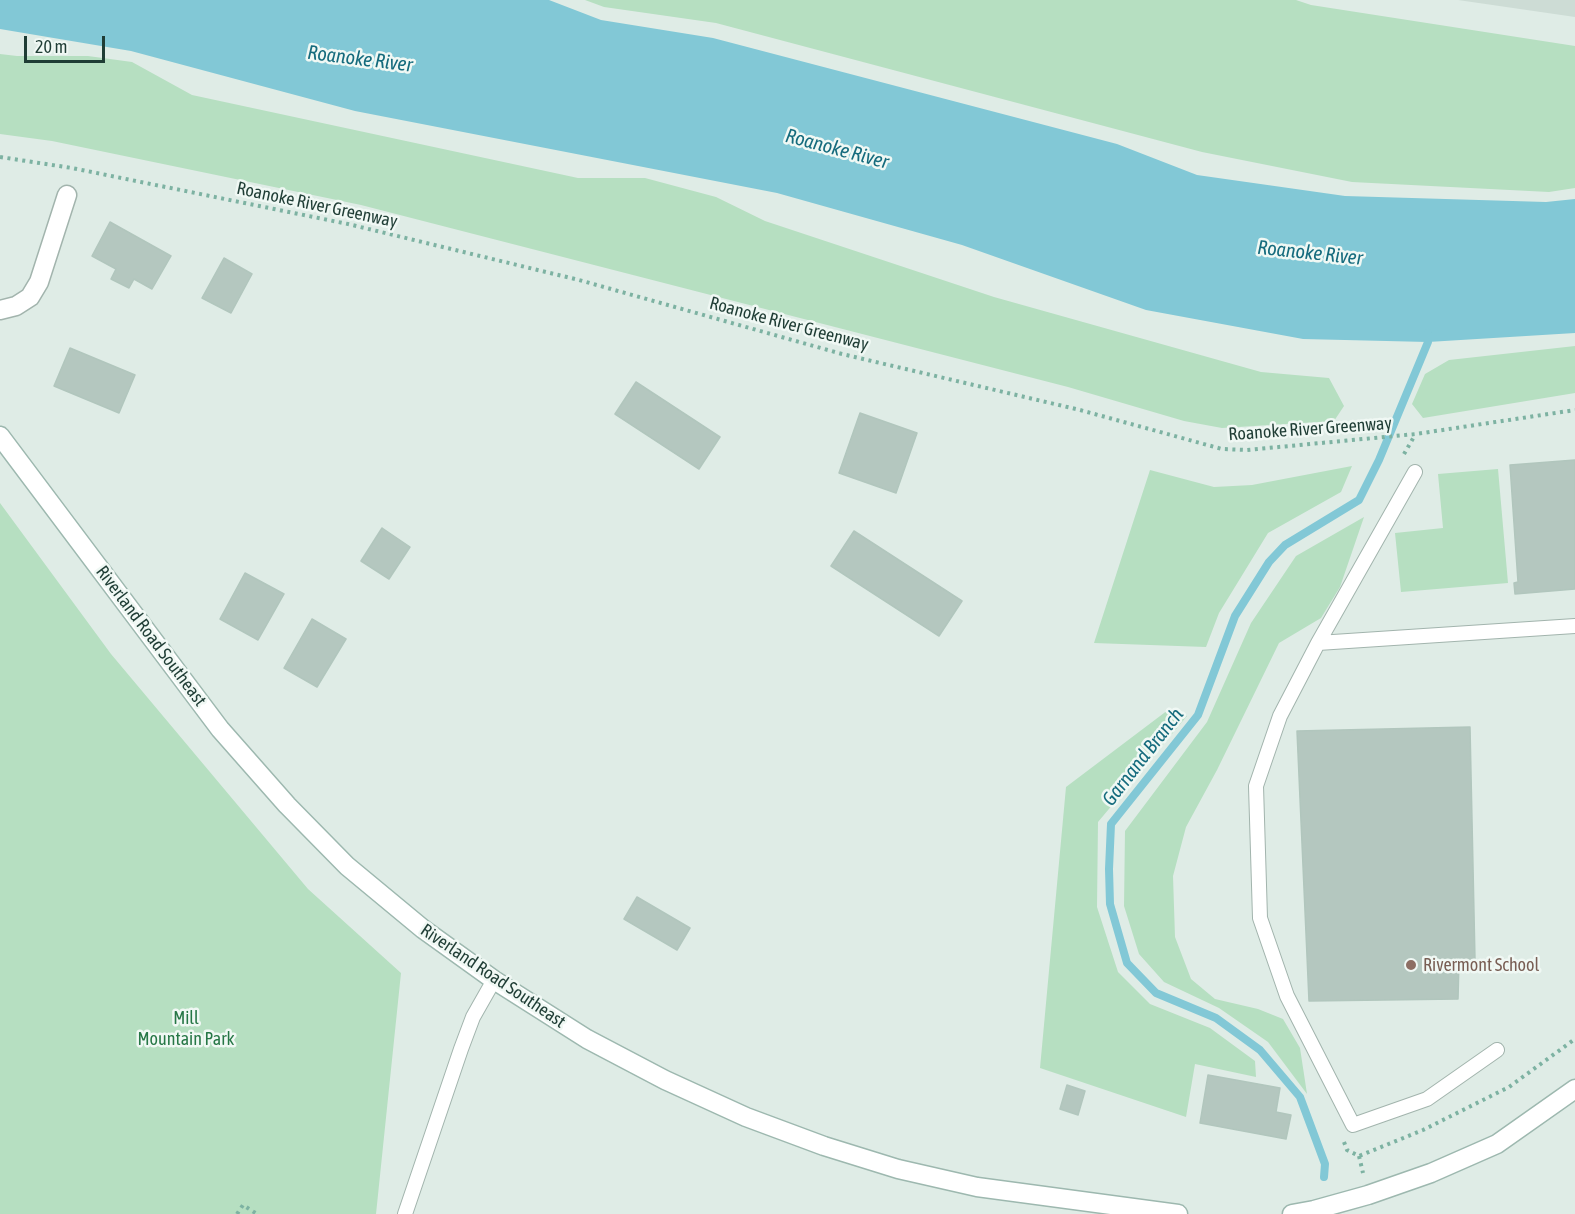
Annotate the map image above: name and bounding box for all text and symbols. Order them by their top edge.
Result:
scale bar [27,24,108,62]
text: 20 m [35,36,67,57]
water label: Roanoke River [306,41,414,77]
water label: Roanoke River [783,124,891,174]
street label: Roanoke River Greenway [235,177,399,233]
water label: Roanoke River [1256,236,1364,270]
street label: Roanoke River Greenway [707,292,871,356]
street label: Roanoke River Greenway [1228,413,1392,445]
street label: Riverland Road Southeast [91,562,211,710]
water label: Garnand Branch [1097,703,1189,811]
street label: Riverland Road Southeast [416,919,570,1033]
place label: Rivermont School [1423,954,1539,976]
marker: Rivermont School [1404,958,1418,972]
park label: Mill Mountain Park [138,1007,234,1050]

